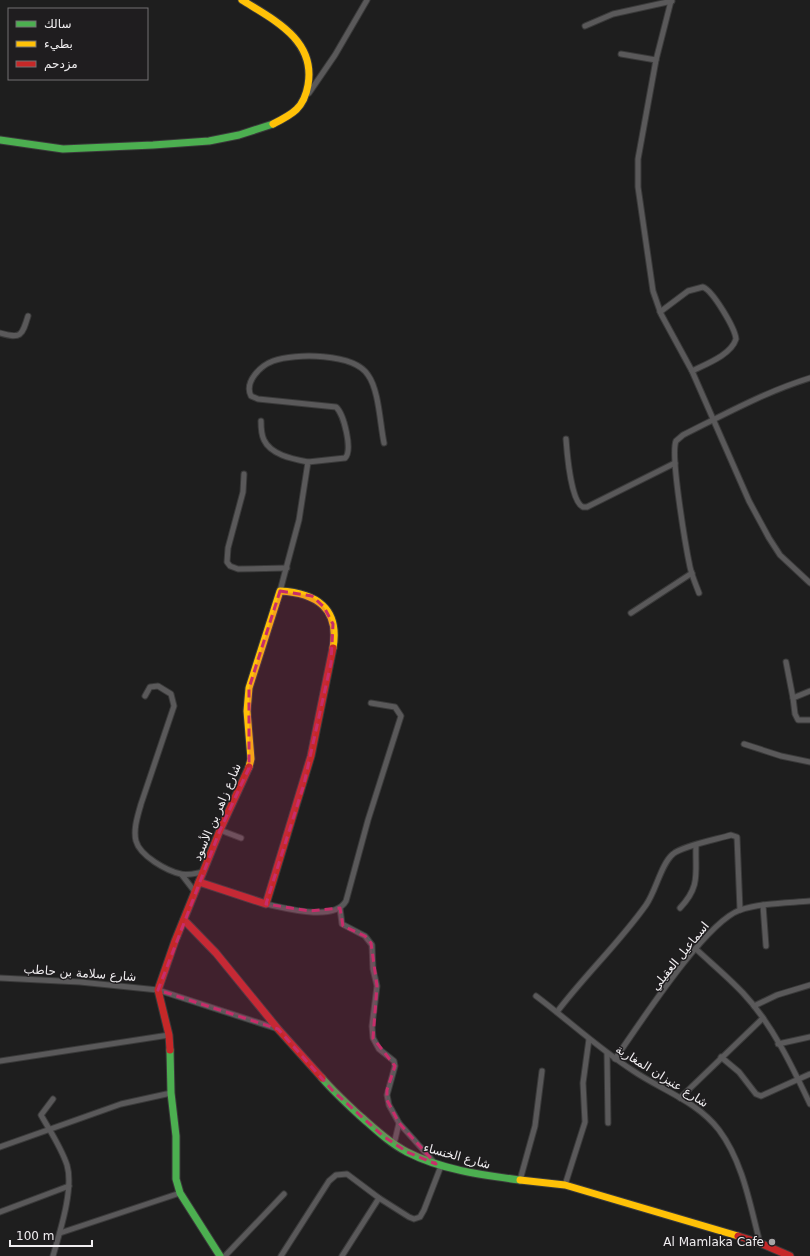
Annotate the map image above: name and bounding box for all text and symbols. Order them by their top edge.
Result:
legend [8,8,148,80]
text: سالك [44,17,71,31]
text: بطيء [44,37,73,51]
text: مزدحم [44,57,78,72]
street label: شارع زاهر بن الأسود [189,761,245,863]
street label: اسماعيل العقيلي [648,919,712,993]
street label: شارع سلامة بن حاطب [23,962,137,985]
street label: شارع عنيزان المغاربة [613,1042,711,1111]
street label: شارع الخنساء [422,1140,492,1173]
scale bar [10,1222,92,1248]
text: 100 m [16,1229,54,1243]
place label: Al Mamlaka Cafe [663,1235,764,1249]
marker: Al Mamlaka Cafe [767,1237,777,1247]

